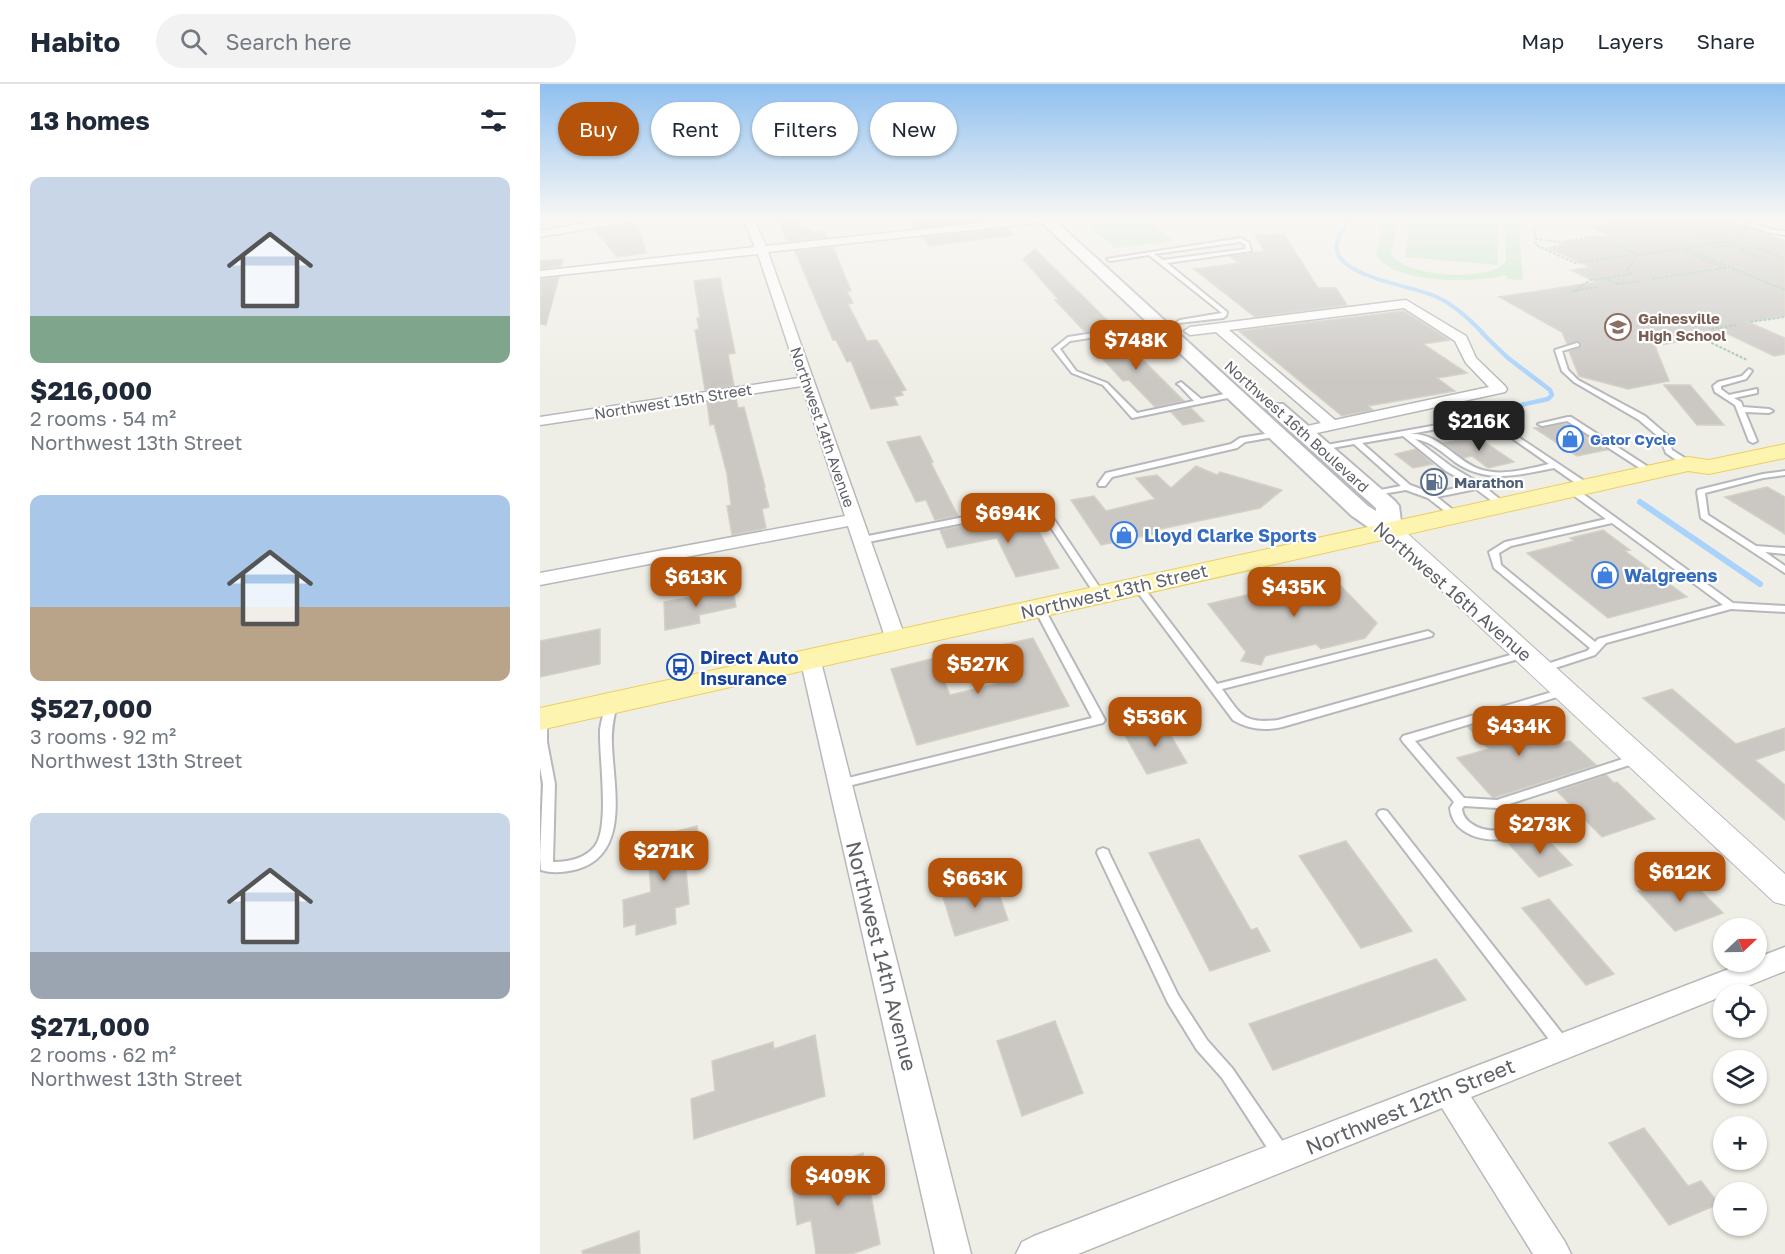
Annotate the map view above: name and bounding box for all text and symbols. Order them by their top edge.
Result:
search box [156,14,576,68]
text: Habito [30,25,120,58]
icon: search [177,25,210,58]
text: Search here [225,28,351,55]
text: Map [1521,28,1564,54]
text: Layers [1597,28,1664,54]
text: Share [1697,28,1755,54]
chip: Buy [558,102,639,156]
chip: Rent [651,102,740,156]
chip: Filters [752,102,858,156]
chip: New [870,102,957,156]
icon: filters [477,104,510,137]
text: 13 homes [30,105,150,136]
icon: home [216,216,324,324]
place label: Gainesville High School [1638,309,1726,344]
school or university icon: Gainesville High School [1603,312,1633,342]
pin: $748K [1094,320,1178,371]
text: $748K [1104,327,1168,351]
street label: Northwest 14th Avenue [787,344,859,510]
street label: Northwest 16th Boulevard [1221,356,1373,496]
text: $216,000 [30,375,152,406]
street label: Northwest 15th Street [593,380,753,422]
pin: $216K [1437,401,1521,452]
text: 2 rooms · 54 m² [30,406,176,430]
text: $216K [1447,408,1511,432]
shop icon: Gator Cycle [1555,424,1585,454]
text: Northwest 13th Street [30,430,243,454]
place label: Gator Cycle [1590,430,1676,448]
fuel station icon: Marathon [1419,467,1449,497]
place label: Marathon [1454,473,1524,491]
pin: $694K [966,493,1050,544]
text: $694K [975,500,1041,524]
street label: Northwest 16th Avenue [1370,516,1536,666]
shop icon: Lloyd Clarke Sports [1109,520,1139,550]
place label: Lloyd Clarke Sports [1144,524,1317,546]
icon: home [216,534,324,642]
pin: $613K [654,557,738,608]
street label: Northwest 13th Street [1018,559,1210,623]
shop icon: Walgreens [1590,560,1620,590]
text: $613K [664,564,728,588]
place label: Walgreens [1624,564,1718,586]
pin: $435K [1252,567,1336,618]
text: $435K [1262,574,1326,598]
pin: $527K [936,644,1020,695]
place label: Direct Auto Insurance [700,646,799,689]
text: $527K [946,651,1010,675]
bus stop icon: Direct Auto Insurance [665,652,695,682]
text: $527,000 [30,693,152,724]
pin: $536K [1113,697,1197,748]
text: $536K [1123,704,1188,728]
pin: $434K [1477,706,1561,757]
text: $434K [1486,713,1552,737]
text: 3 rooms · 92 m² [30,724,176,748]
text: Northwest 13th Street [30,748,243,772]
pin: $273K [1498,804,1582,855]
text: $273K [1508,811,1572,835]
pin: $271K [622,831,706,882]
text: $271K [633,838,695,862]
street label: Northwest 14th Avenue [841,838,923,1074]
icon: home [216,852,324,960]
pin: $612K [1638,852,1722,903]
pin: $663K [933,858,1017,909]
text: $612K [1648,859,1712,883]
text: $663K [942,865,1008,889]
north arrow [1713,918,1767,972]
map controls [1713,918,1767,1236]
button: locate [1713,984,1767,1038]
text: $271,000 [30,1011,150,1042]
text: 2 rooms · 62 m² [30,1042,176,1066]
button: layers [1713,1050,1767,1104]
street label: Northwest 12th Street [1302,1052,1518,1160]
text: Northwest 13th Street [30,1066,243,1090]
button: + [1713,1116,1767,1170]
pin: $409K [796,1156,880,1207]
text: $409K [805,1163,871,1187]
button: − [1713,1182,1767,1236]

